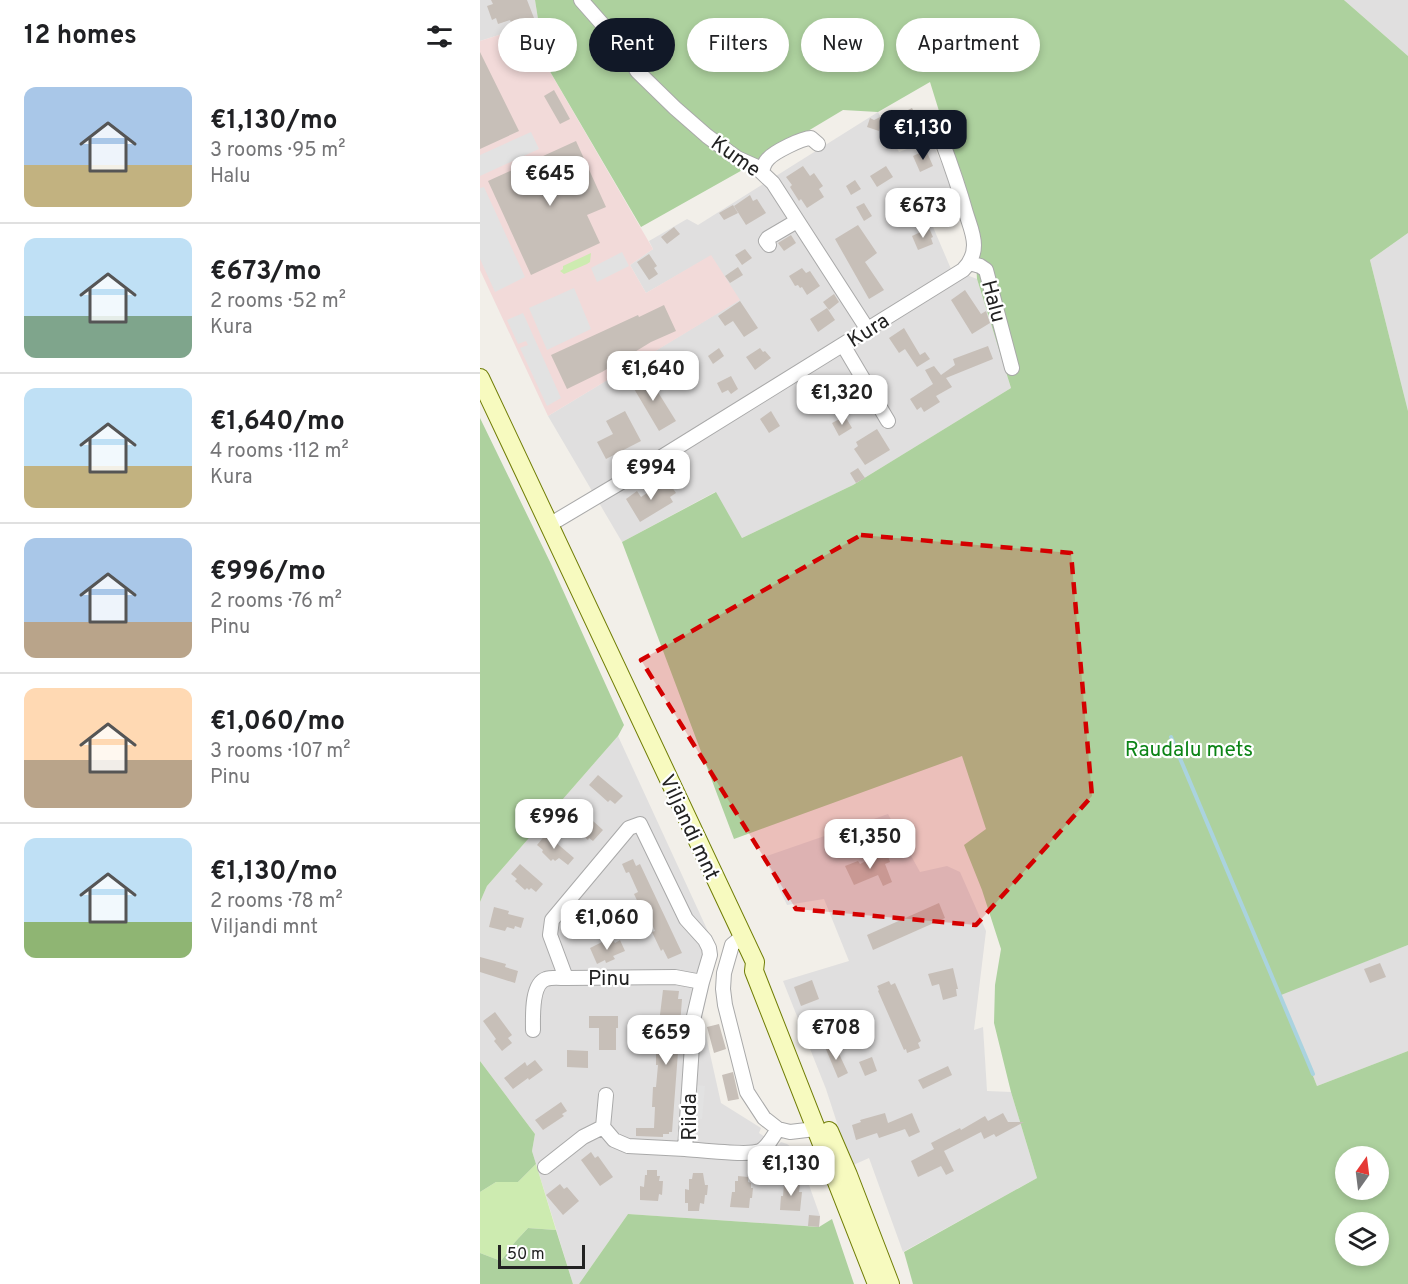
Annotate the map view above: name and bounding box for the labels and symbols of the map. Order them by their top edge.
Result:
pin: €1,130 [874,110,972,161]
street label: Kume [705,130,765,184]
pin: €645 [514,156,586,207]
pin: €673 [887,188,959,239]
street label: Halu [974,277,1011,325]
street label: Kura [843,308,895,355]
pin: €1,640 [604,351,702,402]
pin: €1,320 [793,375,891,426]
pin: €994 [615,450,687,501]
park label: Raudalu mets [1125,737,1253,764]
street label: Viljandi mnt [652,770,725,885]
pin: €996 [518,799,590,850]
pin: €1,350 [821,819,919,870]
pin: €1,060 [558,900,656,951]
street label: Pinu [588,966,630,993]
pin: €708 [800,1010,872,1061]
pin: €659 [630,1015,702,1066]
street label: Riida [677,1093,704,1141]
pin: €1,130 [742,1146,840,1197]
north arrow [1335,1146,1389,1200]
scale bar [498,1242,585,1270]

